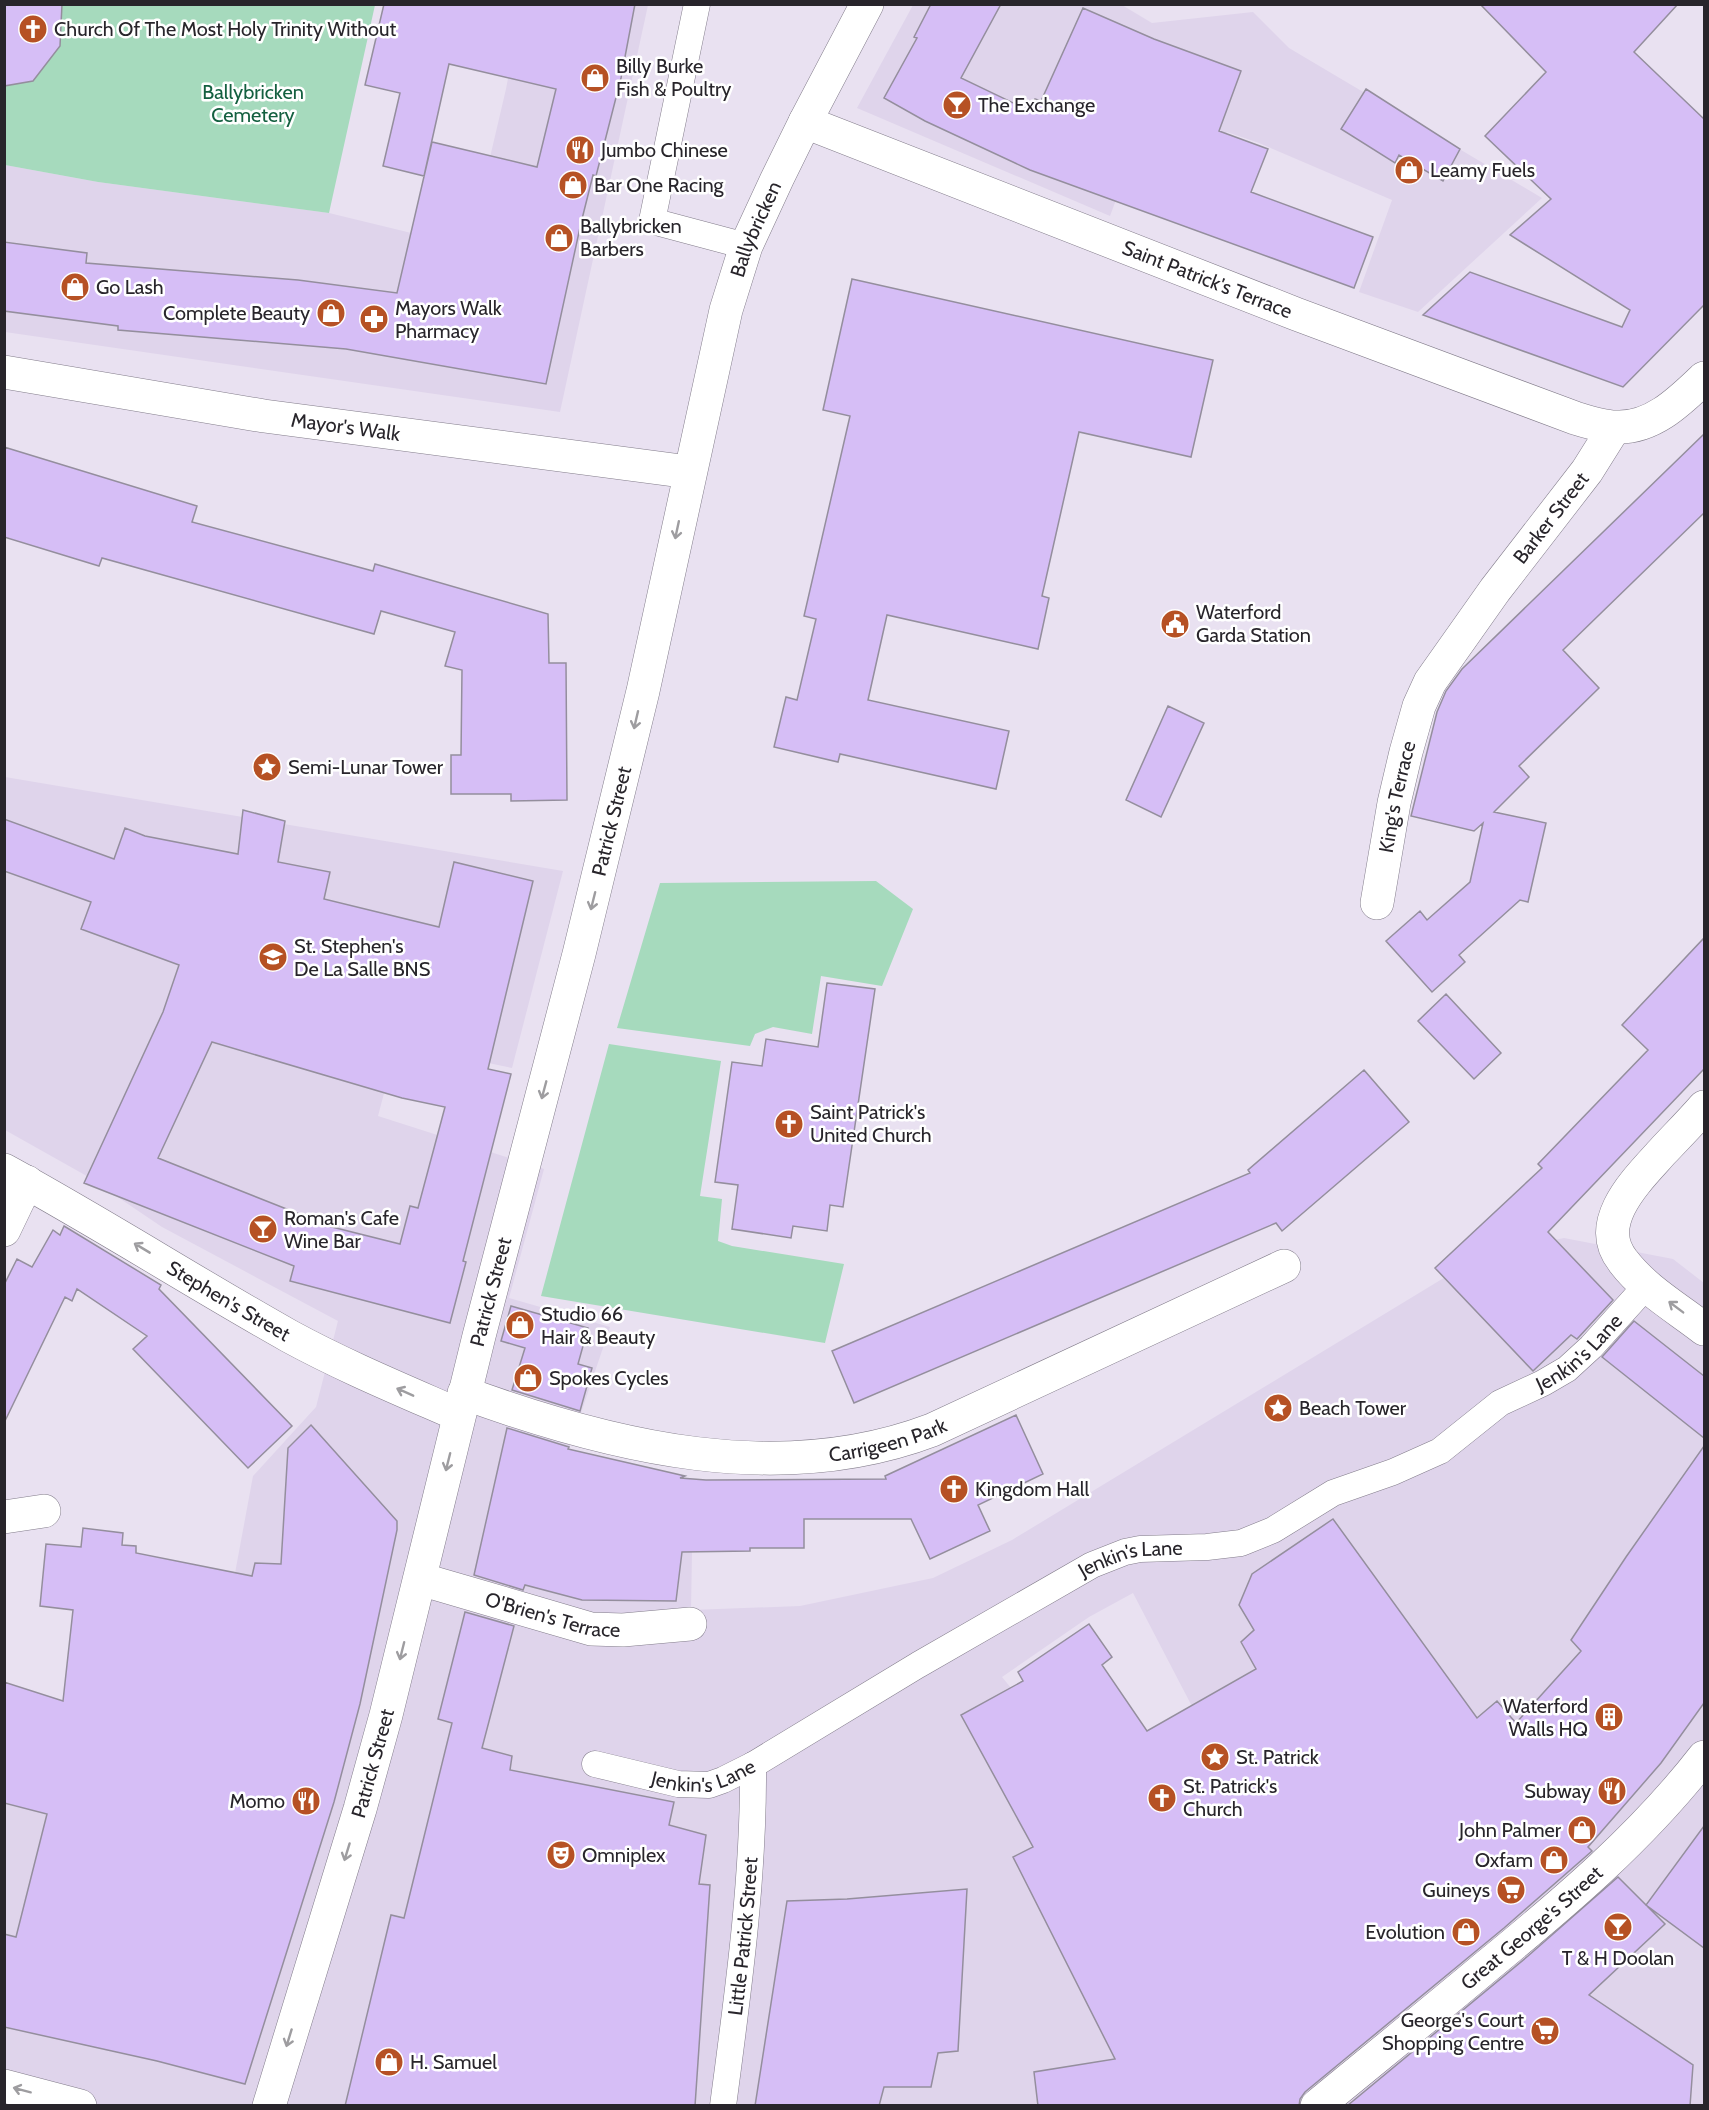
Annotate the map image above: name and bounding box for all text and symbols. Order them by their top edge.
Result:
church icon: Church Of The Most Holy Trinity Without [17,13,49,45]
place label: Church Of The Most Holy Trinity Without [54,17,397,41]
place label: Billy Burke Fish & Poultry [616,54,731,101]
shop icon: Billy Burke Fish & Poultry [579,62,611,94]
park label: Ballybricken Cemetery [202,80,304,127]
bar icon: The Exchange [941,89,973,121]
place label: The Exchange [978,93,1095,117]
restaurant icon: Jumbo Chinese [564,134,596,166]
place label: Jumbo Chinese [600,138,728,162]
shop icon: Leamy Fuels [1393,154,1425,186]
place label: Leamy Fuels [1430,158,1535,182]
shop icon: Bar One Racing [557,169,589,201]
place label: Bar One Racing [594,173,725,197]
street label: Ballybricken [725,177,786,280]
place label: Ballybricken Barbers [580,214,682,261]
shop icon: Ballybricken Barbers [543,222,575,254]
street label: Saint Patrick's Terrace [1119,235,1296,323]
shop icon: Go Lash [59,271,91,303]
place label: Go Lash [96,275,164,299]
place label: Mayors Walk Pharmacy [395,296,502,343]
shop icon: Complete Beauty [315,297,347,329]
place label: Complete Beauty [163,301,310,325]
pharmacy icon: Mayors Walk Pharmacy [358,303,390,335]
street label: Mayor's Walk [290,408,402,446]
street label: Barker Street [1508,467,1594,568]
one-way arrow [671,519,682,539]
place label: Waterford Garda Station [1196,600,1311,647]
public building icon: Waterford Garda Station [1159,608,1191,640]
one-way arrow [629,710,641,729]
street label: King's Terrace [1374,738,1421,855]
place icon: Semi-Lunar Tower [251,751,283,783]
place label: Semi-Lunar Tower [288,755,444,779]
street label: Patrick Street [586,764,636,878]
one-way arrow [586,891,598,910]
place label: St. Stephen's De La Salle BNS [294,934,431,981]
school or university icon: St. Stephen's De La Salle BNS [257,941,289,973]
one-way arrow [537,1080,549,1099]
place label: Saint Patrick's United Church [810,1100,932,1147]
church icon: Saint Patrick's United Church [773,1108,805,1140]
place label: Roman's Cafe Wine Bar [284,1206,399,1253]
bar icon: Roman's Cafe Wine Bar [247,1213,279,1245]
street label: Patrick Street [465,1234,516,1349]
one-way arrow [134,1242,151,1254]
street label: Stephen's Street [163,1255,295,1346]
one-way arrow [1668,1301,1684,1313]
place label: Studio 66 Hair & Beauty [541,1302,655,1349]
shop icon: Studio 66 Hair & Beauty [504,1309,536,1341]
street label: Jenkin's Lane [1531,1309,1627,1397]
shop icon: Spokes Cycles [512,1362,544,1394]
place label: Spokes Cycles [549,1366,669,1390]
one-way arrow [397,1386,415,1397]
place icon: Beach Tower [1262,1392,1294,1424]
place label: Beach Tower [1299,1396,1407,1420]
street label: Carrigeen Park [827,1413,950,1467]
one-way arrow [441,1452,453,1471]
church icon: Kingdom Hall [938,1473,970,1505]
place label: Kingdom Hall [975,1477,1090,1501]
street label: Jenkin's Lane [1073,1536,1183,1583]
street label: O'Brien's Terrace [482,1587,621,1642]
one-way arrow [395,1641,407,1660]
place label: Waterford Walls HQ [1503,1694,1588,1741]
building icon: Waterford Walls HQ [1593,1701,1625,1733]
street label: Patrick Street [346,1706,399,1821]
place icon: St. Patrick [1199,1741,1231,1773]
place label: St. Patrick [1236,1745,1319,1769]
street label: Jenkin's Lane [648,1754,759,1797]
place label: St. Patrick's Church [1183,1774,1277,1821]
restaurant icon: Subway [1596,1775,1628,1807]
place label: Subway [1524,1779,1591,1803]
church icon: St. Patrick's Church [1146,1782,1178,1814]
restaurant icon: Momo [290,1785,322,1817]
place label: Momo [229,1789,285,1813]
shop icon: John Palmer [1566,1814,1598,1846]
place label: John Palmer [1458,1818,1562,1842]
theatre icon: Omniplex [545,1839,577,1871]
one-way arrow [341,1842,352,1861]
place label: Omniplex [582,1843,666,1867]
shop icon: Oxfam [1538,1844,1570,1876]
place label: Oxfam [1475,1848,1533,1872]
street label: Little Patrick Street [723,1856,762,2017]
street label: Great George's Street [1456,1861,1608,1995]
supermarket icon: Guineys [1495,1874,1527,1906]
place label: Guineys [1422,1878,1490,1902]
bar icon: T & H Doolan [1602,1911,1634,1943]
shop icon: Evolution [1450,1916,1482,1948]
place label: Evolution [1365,1920,1445,1944]
place label: T & H Doolan [1562,1946,1674,1970]
place label: George's Court Shopping Centre [1382,2008,1524,2055]
supermarket icon: George's Court Shopping Centre [1529,2015,1561,2047]
one-way arrow [283,2029,294,2048]
shop icon: H. Samuel [373,2046,405,2078]
place label: H. Samuel [410,2050,497,2074]
one-way arrow [13,2084,32,2096]

